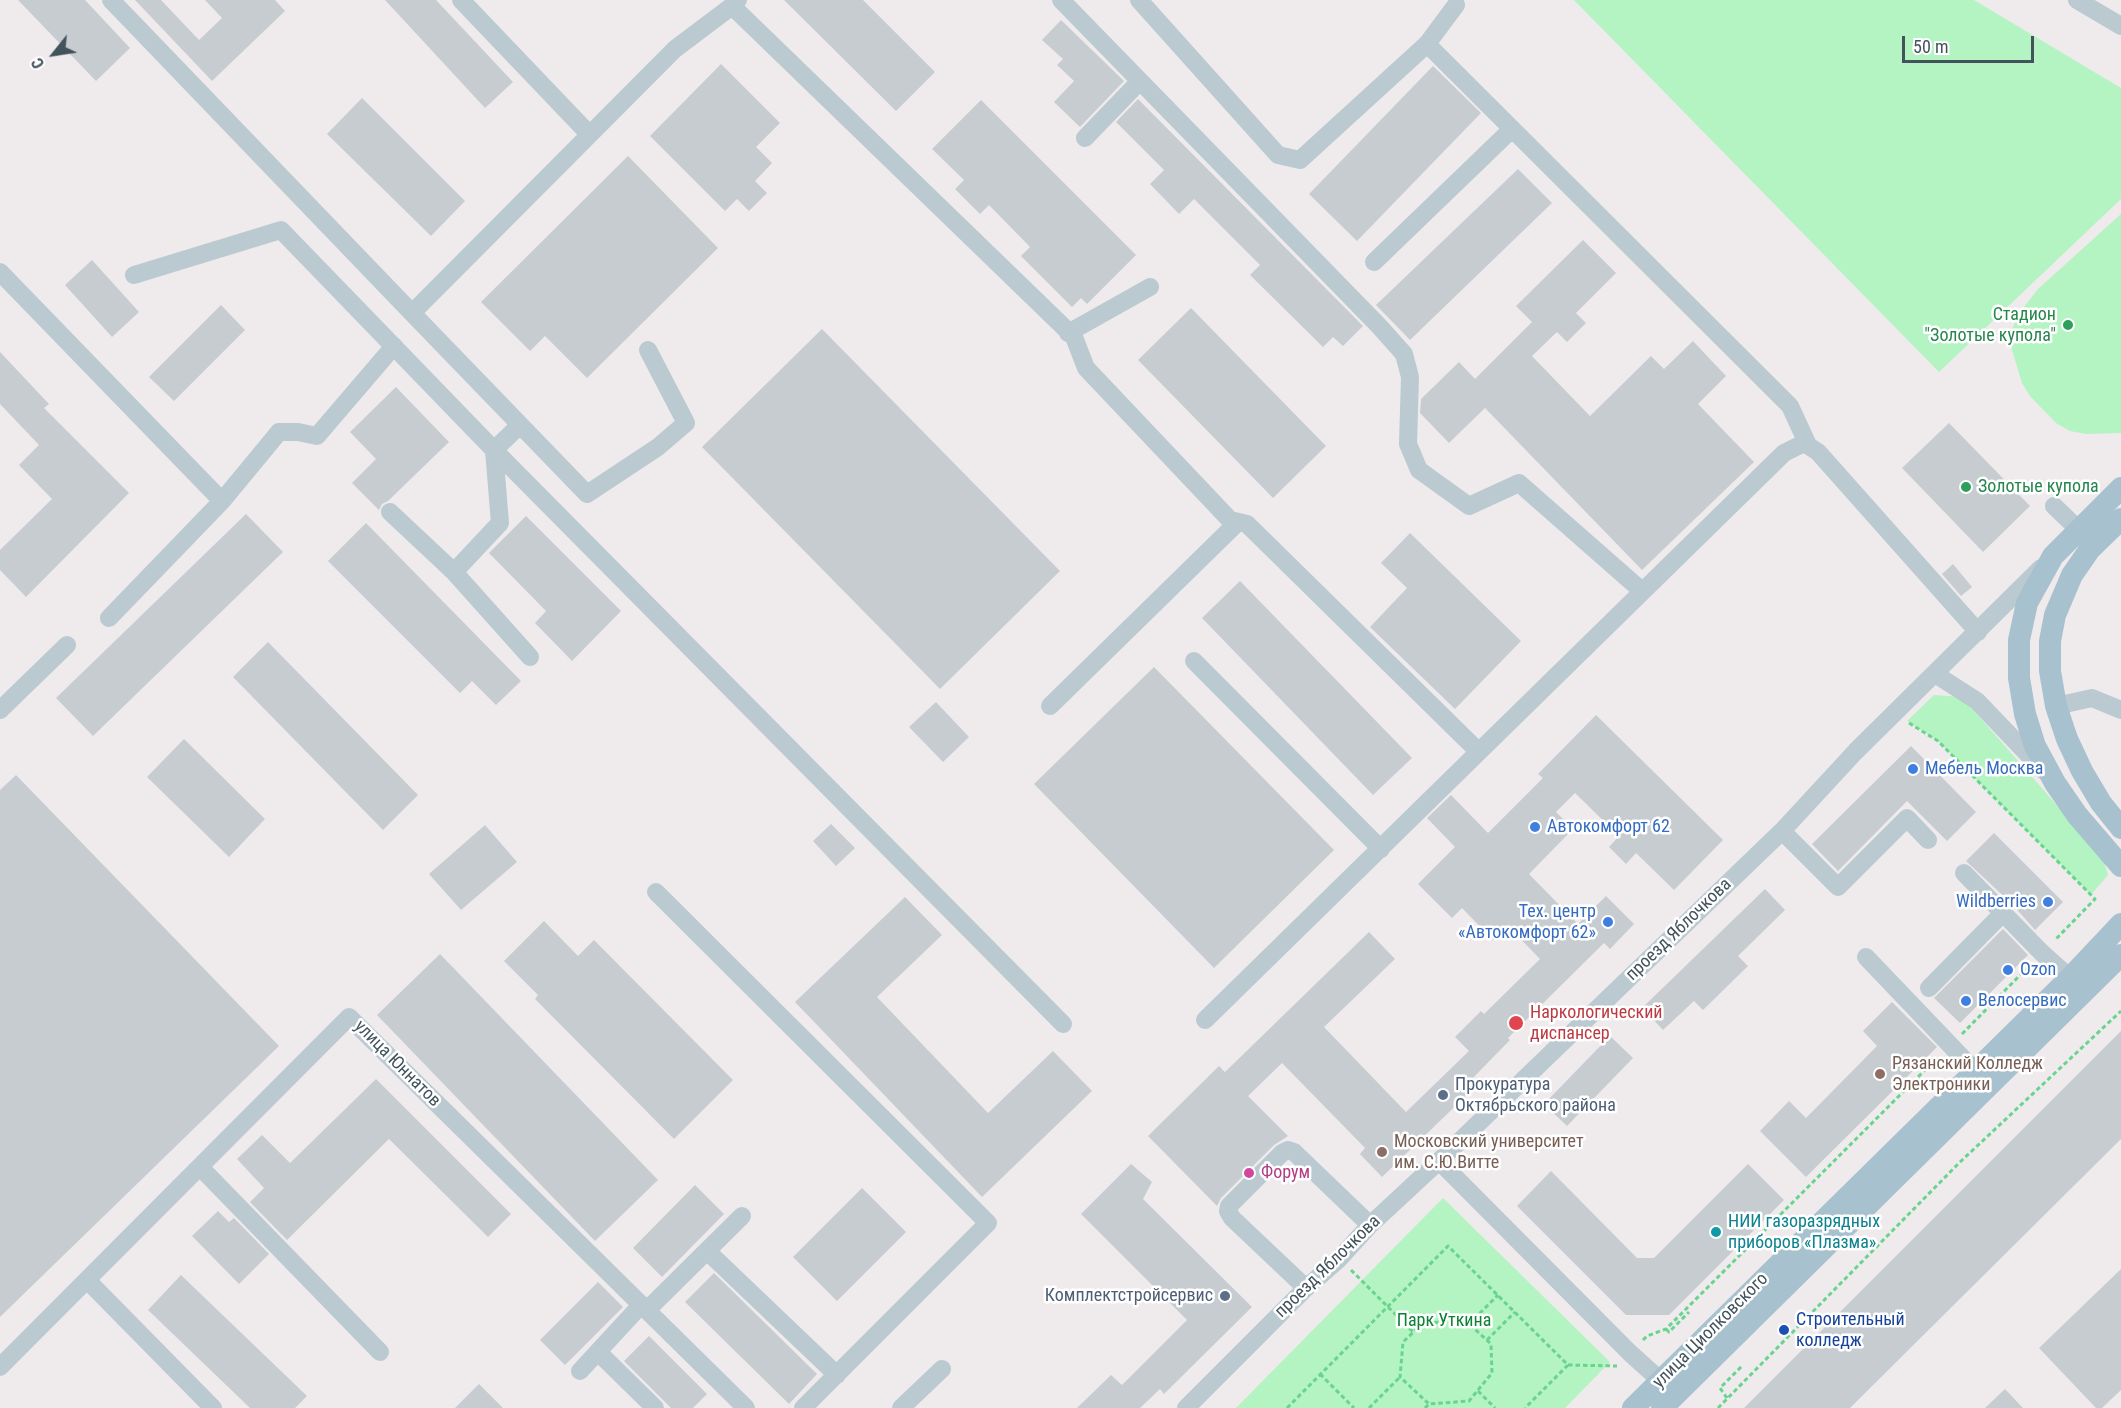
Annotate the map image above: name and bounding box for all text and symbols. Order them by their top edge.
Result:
north arrow [24,24,84,84]
scale bar [1905,24,2037,62]
text: 50 m [1913,36,1948,57]
text: С [27,55,48,72]
place label: Стадион "Золотые купола" [1924,304,2056,346]
marker: Стадион "Золотые купола" [2061,318,2075,332]
place label: Золотые купола [1978,476,2099,498]
marker: Золотые купола [1959,480,1973,494]
place label: Мебель Москва [1925,758,2043,780]
marker: Мебель Москва [1906,762,1920,776]
place label: Автокомфорт 62 [1547,816,1670,838]
marker: Автокомфорт 62 [1528,820,1542,834]
street label: проезд Яблочкова [1622,874,1736,986]
place label: Wildberries [1956,891,2036,913]
marker: Wildberries [2041,895,2055,909]
place label: Тех. центр «Автокомфорт 62» [1458,901,1596,944]
marker: Тех. центр «Автокомфорт 62» [1601,915,1615,929]
place label: Ozon [2020,959,2056,981]
marker: Ozon [2001,963,2015,977]
place label: Велосервис [1978,990,2067,1012]
marker: Велосервис [1959,994,1973,1008]
place label: Наркологический диспансер [1530,1002,1662,1044]
marker: Наркологический диспансер [1507,1014,1525,1032]
street label: улица Юннатов [349,1016,445,1112]
place label: Рязанский Колледж Электроники [1892,1053,2043,1096]
marker: Рязанский Колледж Электроники [1873,1067,1887,1081]
place label: Прокуратура Октябрьского района [1455,1074,1616,1116]
marker: Прокуратура Октябрьского района [1436,1088,1450,1102]
place label: Московский университет им. С.Ю.Витте [1394,1131,1584,1174]
marker: Московский университет им. С.Ю.Витте [1375,1145,1389,1159]
place label: Форум [1261,1162,1310,1184]
marker: Форум [1242,1166,1256,1180]
street label: проезд Яблочкова [1271,1211,1385,1323]
place label: НИИ газоразрядных приборов «Плазма» [1728,1211,1880,1254]
marker: НИИ газоразрядных приборов «Плазма» [1709,1225,1723,1239]
street label: улица Циолковского [1649,1269,1773,1393]
place label: Комплектстройсервис [1045,1285,1213,1307]
marker: Комплектстройсервис [1218,1289,1232,1303]
place label: Строительный колледж [1796,1309,1905,1352]
park label: Парк Уткина [1397,1310,1491,1332]
marker: Строительный колледж [1777,1323,1791,1337]

